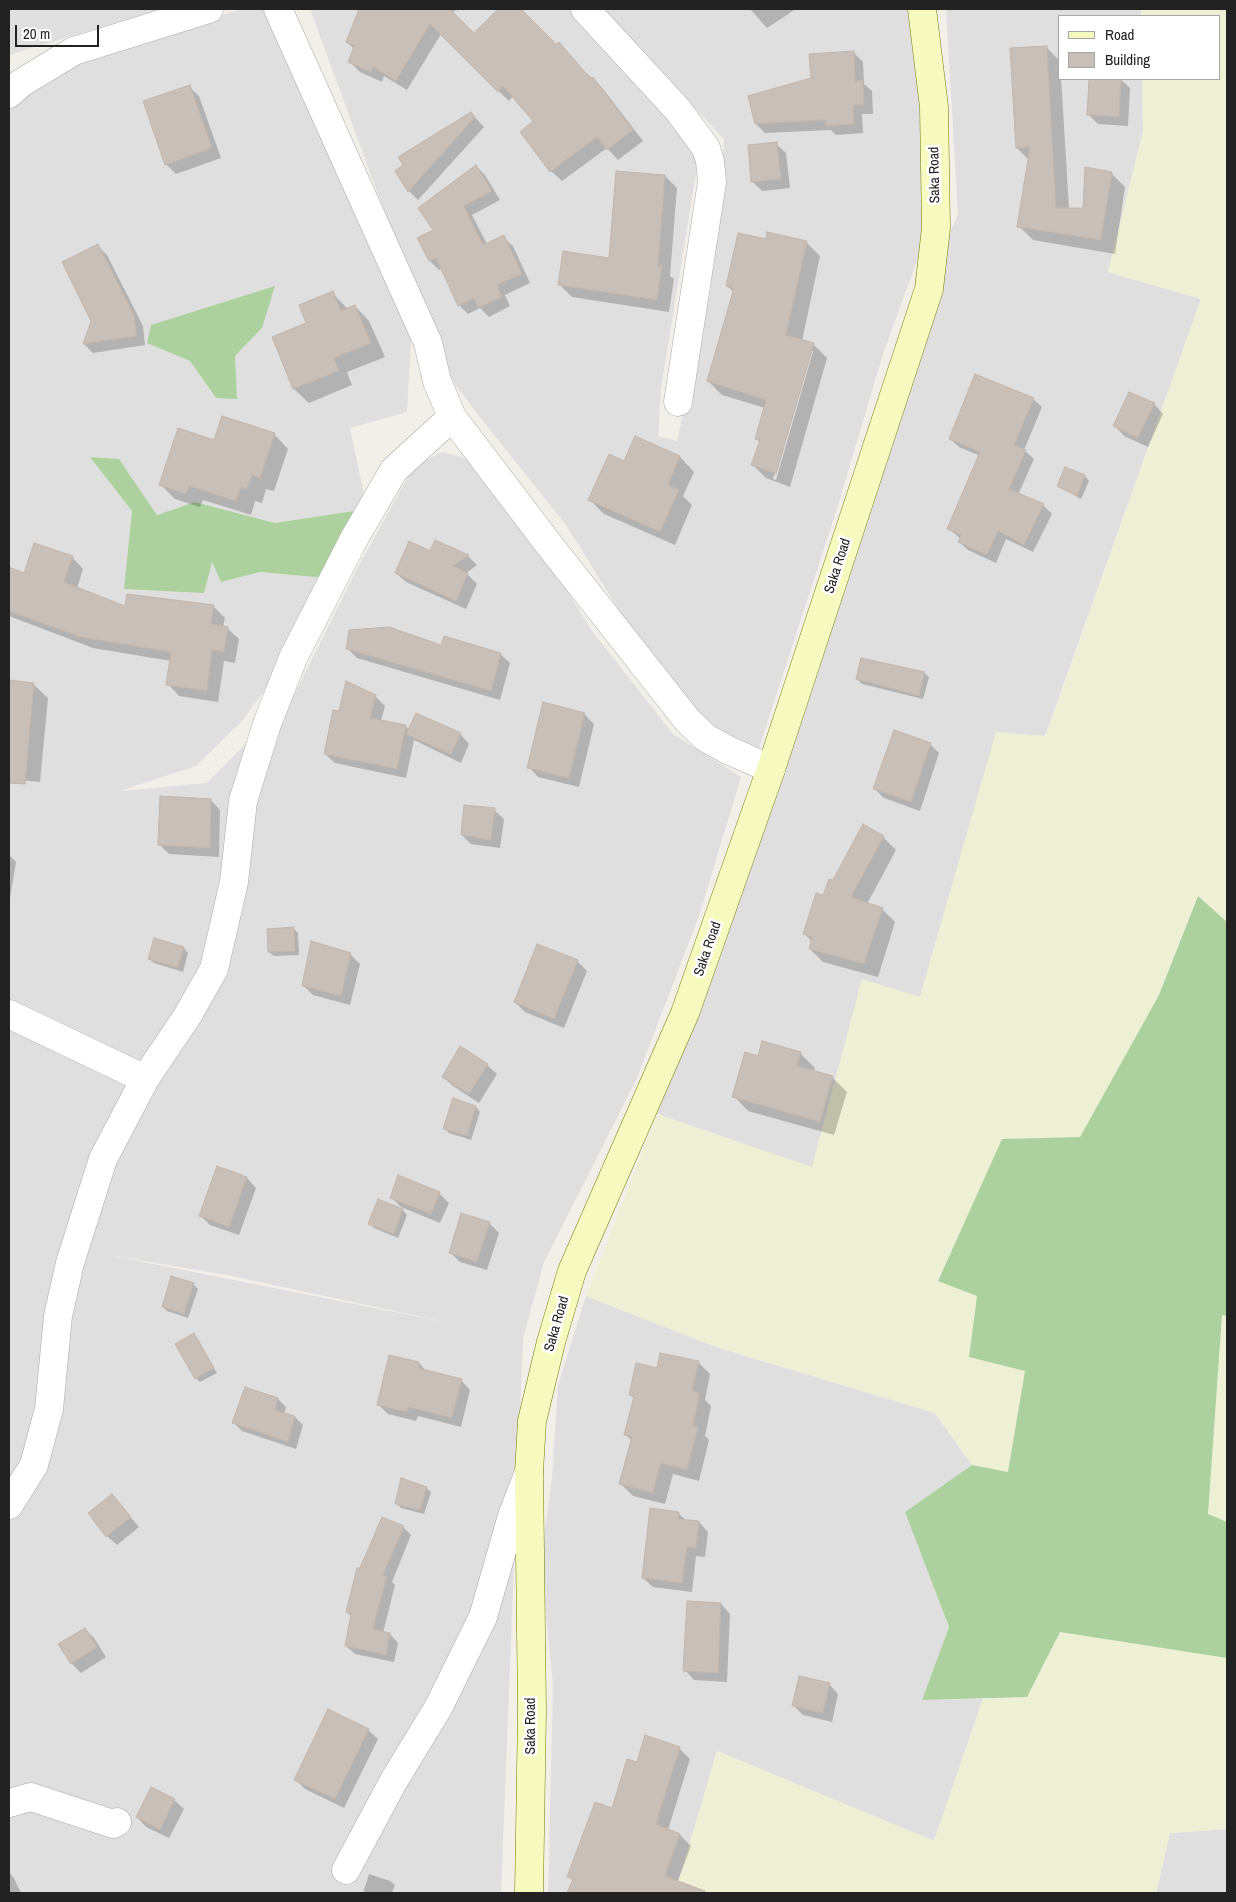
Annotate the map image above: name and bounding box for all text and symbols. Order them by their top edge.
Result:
scale bar [18,15,101,47]
legend [1058,15,1221,80]
text: 20 m [23,23,50,44]
text: Road [1105,24,1134,45]
text: Building [1105,49,1150,70]
street label: Saka Road [926,146,944,204]
street label: Saka Road [821,536,855,596]
street label: Saka Road [691,919,725,979]
street label: Saka Road [541,1294,573,1354]
street label: Saka Road [523,1698,539,1754]

